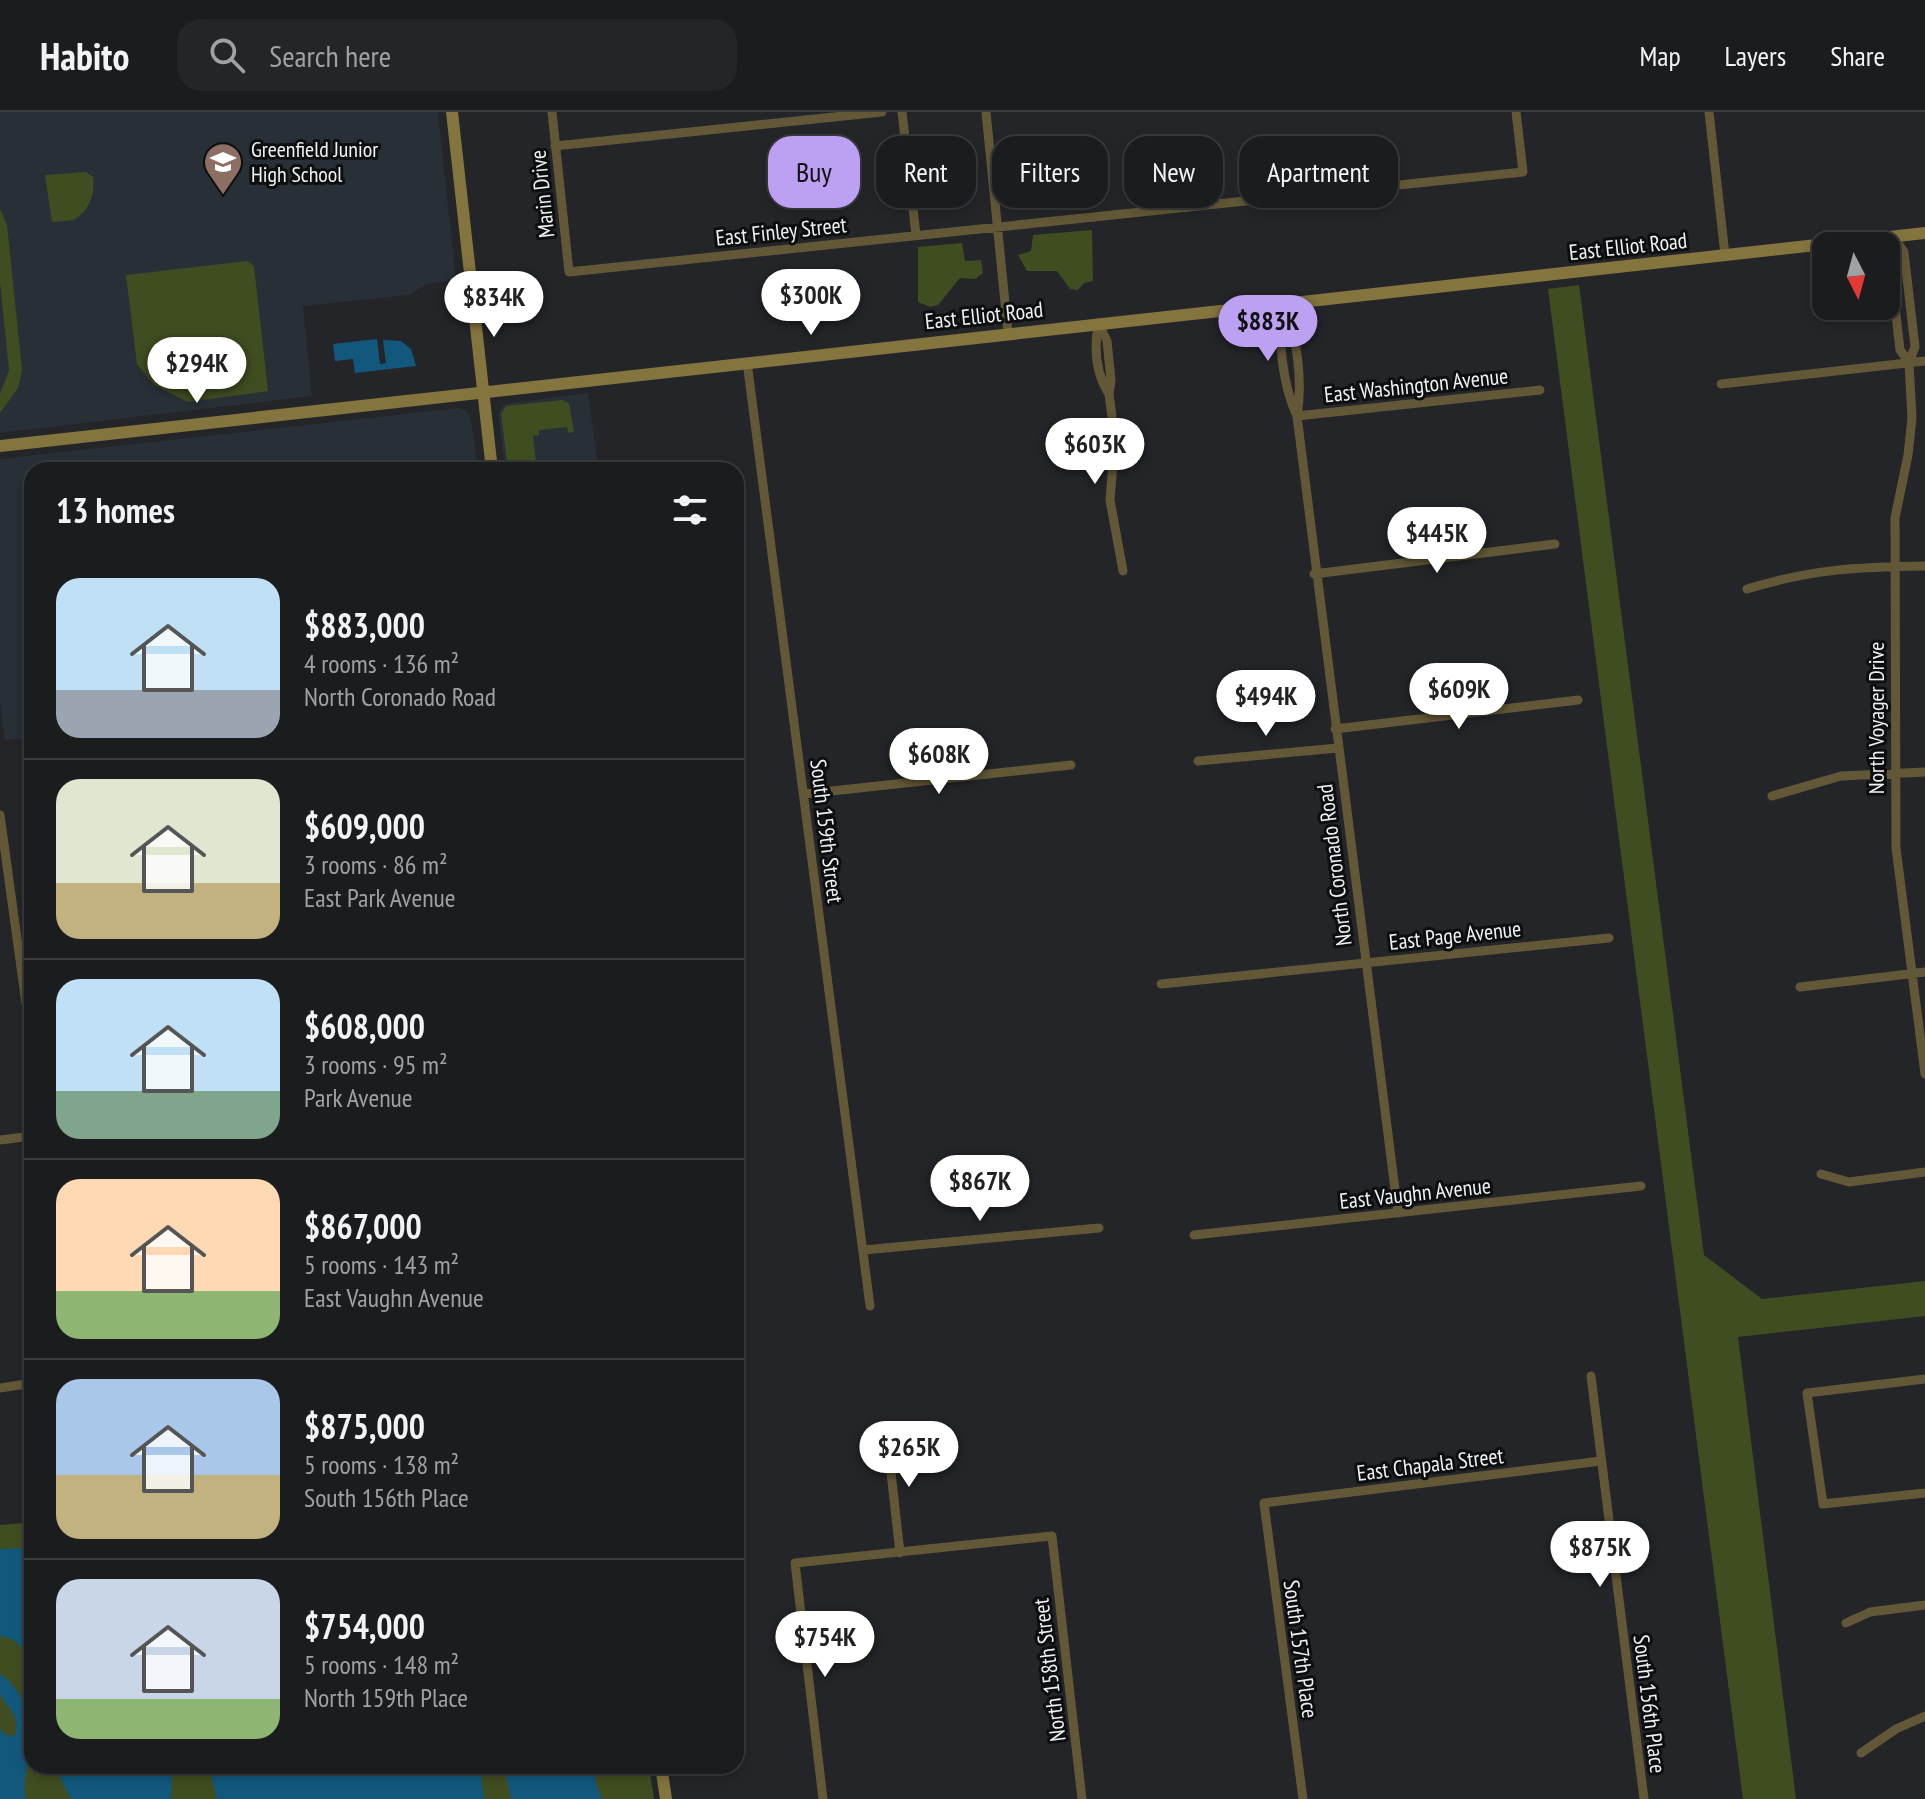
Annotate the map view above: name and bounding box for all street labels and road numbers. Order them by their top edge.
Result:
street label: Marin Drive [523,149,561,239]
street label: East Finley Street [714,210,848,252]
street label: East Elliot Road [1568,226,1688,266]
street label: East Elliot Road [924,295,1044,335]
street label: East Washington Avenue [1323,361,1509,409]
street label: North Voyager Drive [1862,642,1890,794]
street label: South 159th Street [804,758,850,904]
street label: North Coronado Road [1310,783,1358,947]
street label: East Page Avenue [1387,914,1523,956]
street label: East Vaughn Avenue [1338,1171,1492,1215]
street label: East Chapala Street [1355,1441,1505,1487]
street label: South 157th Place [1277,1578,1325,1720]
street label: North 158th Street [1026,1597,1072,1743]
street label: South 156th Place [1628,1633,1672,1775]

